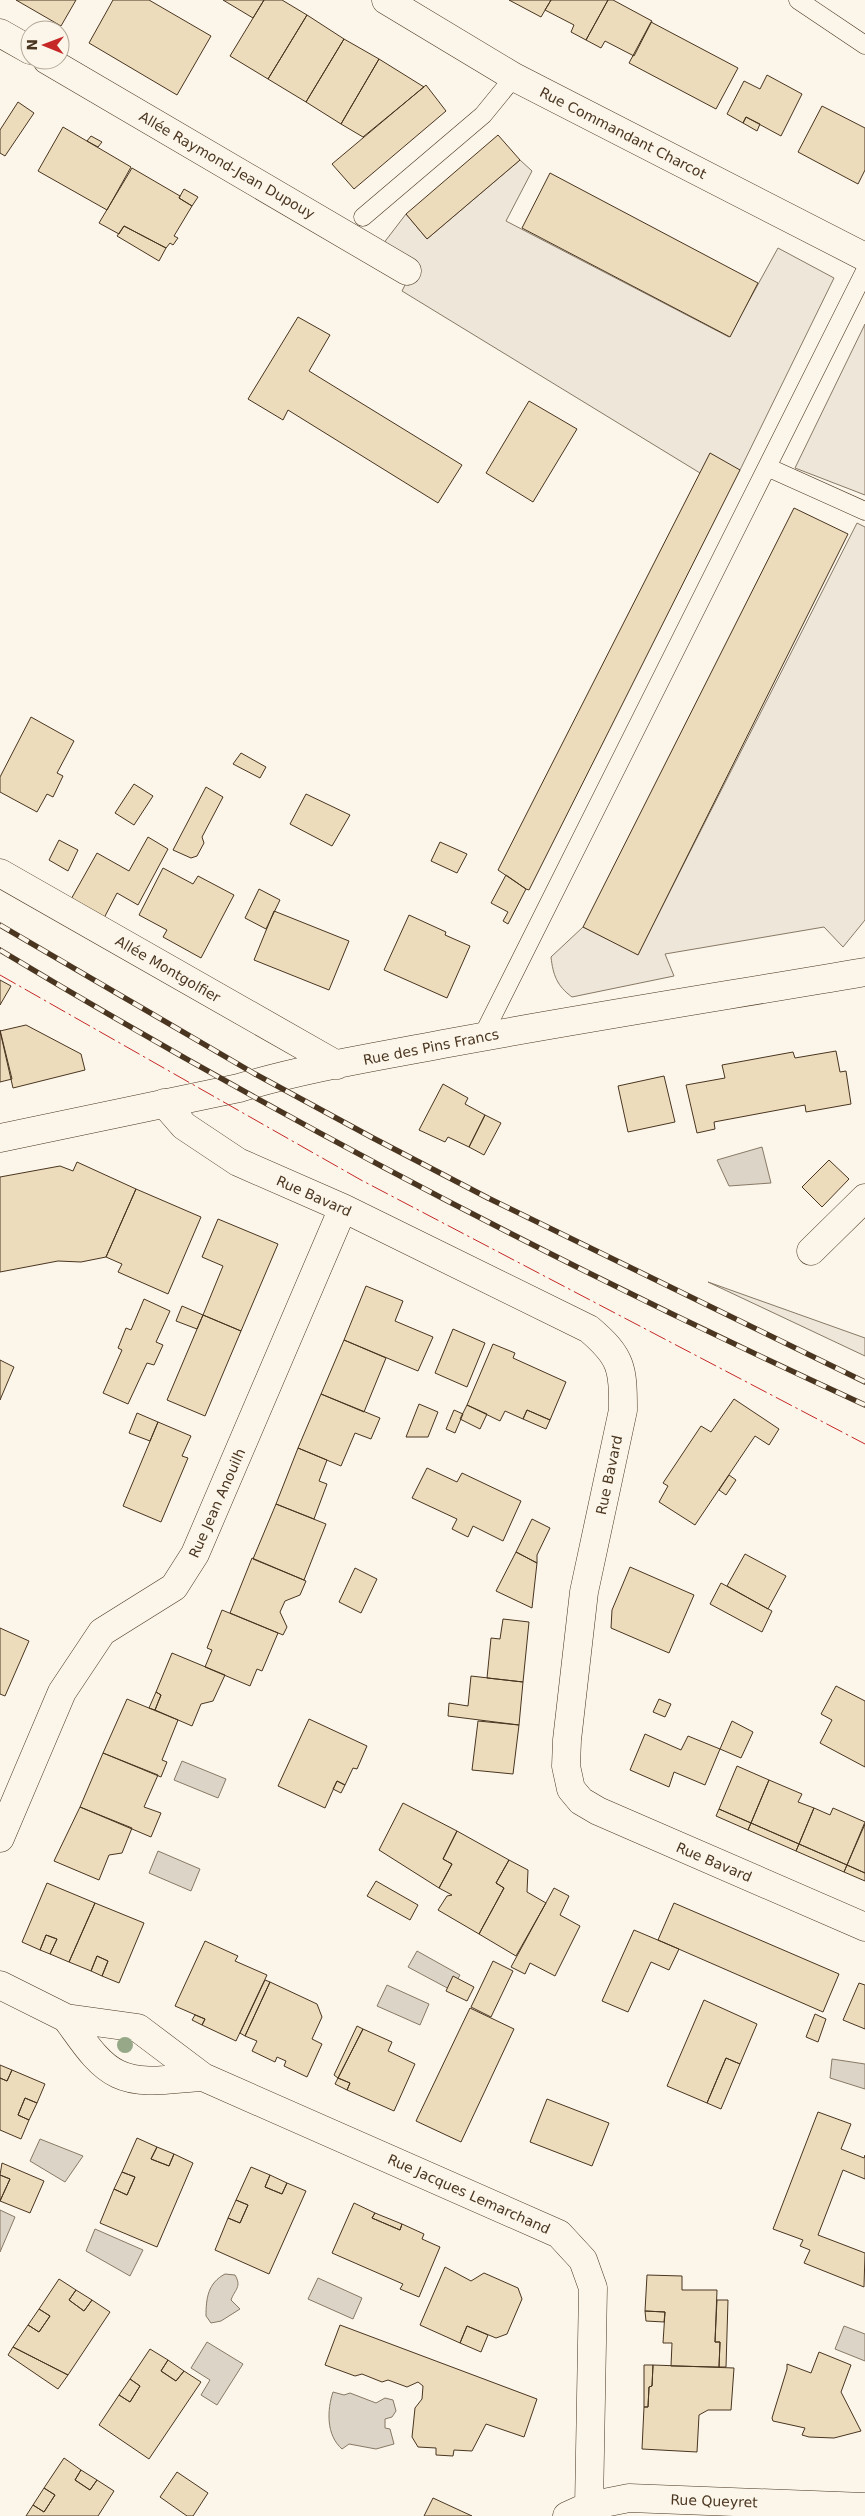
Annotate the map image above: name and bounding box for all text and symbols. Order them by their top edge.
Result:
north arrow [20,20,70,70]
text: N [24,39,40,51]
street label: Rue Commandant Charcot [537,84,709,182]
street label: Allée Raymond-Jean Dupouy [136,108,318,222]
street label: Allée Montgolfier [113,932,224,1006]
street label: Rue des Pins Francs [362,1026,500,1068]
street label: Rue Bavard [274,1172,354,1220]
street label: Rue Bavard [593,1434,625,1516]
street label: Rue Jean Anouilh [186,1446,248,1560]
street label: Rue Bavard [674,1839,754,1885]
street label: Rue Jacques Lemarchand [385,2151,553,2237]
street label: Rue Queyret [670,2491,758,2511]

